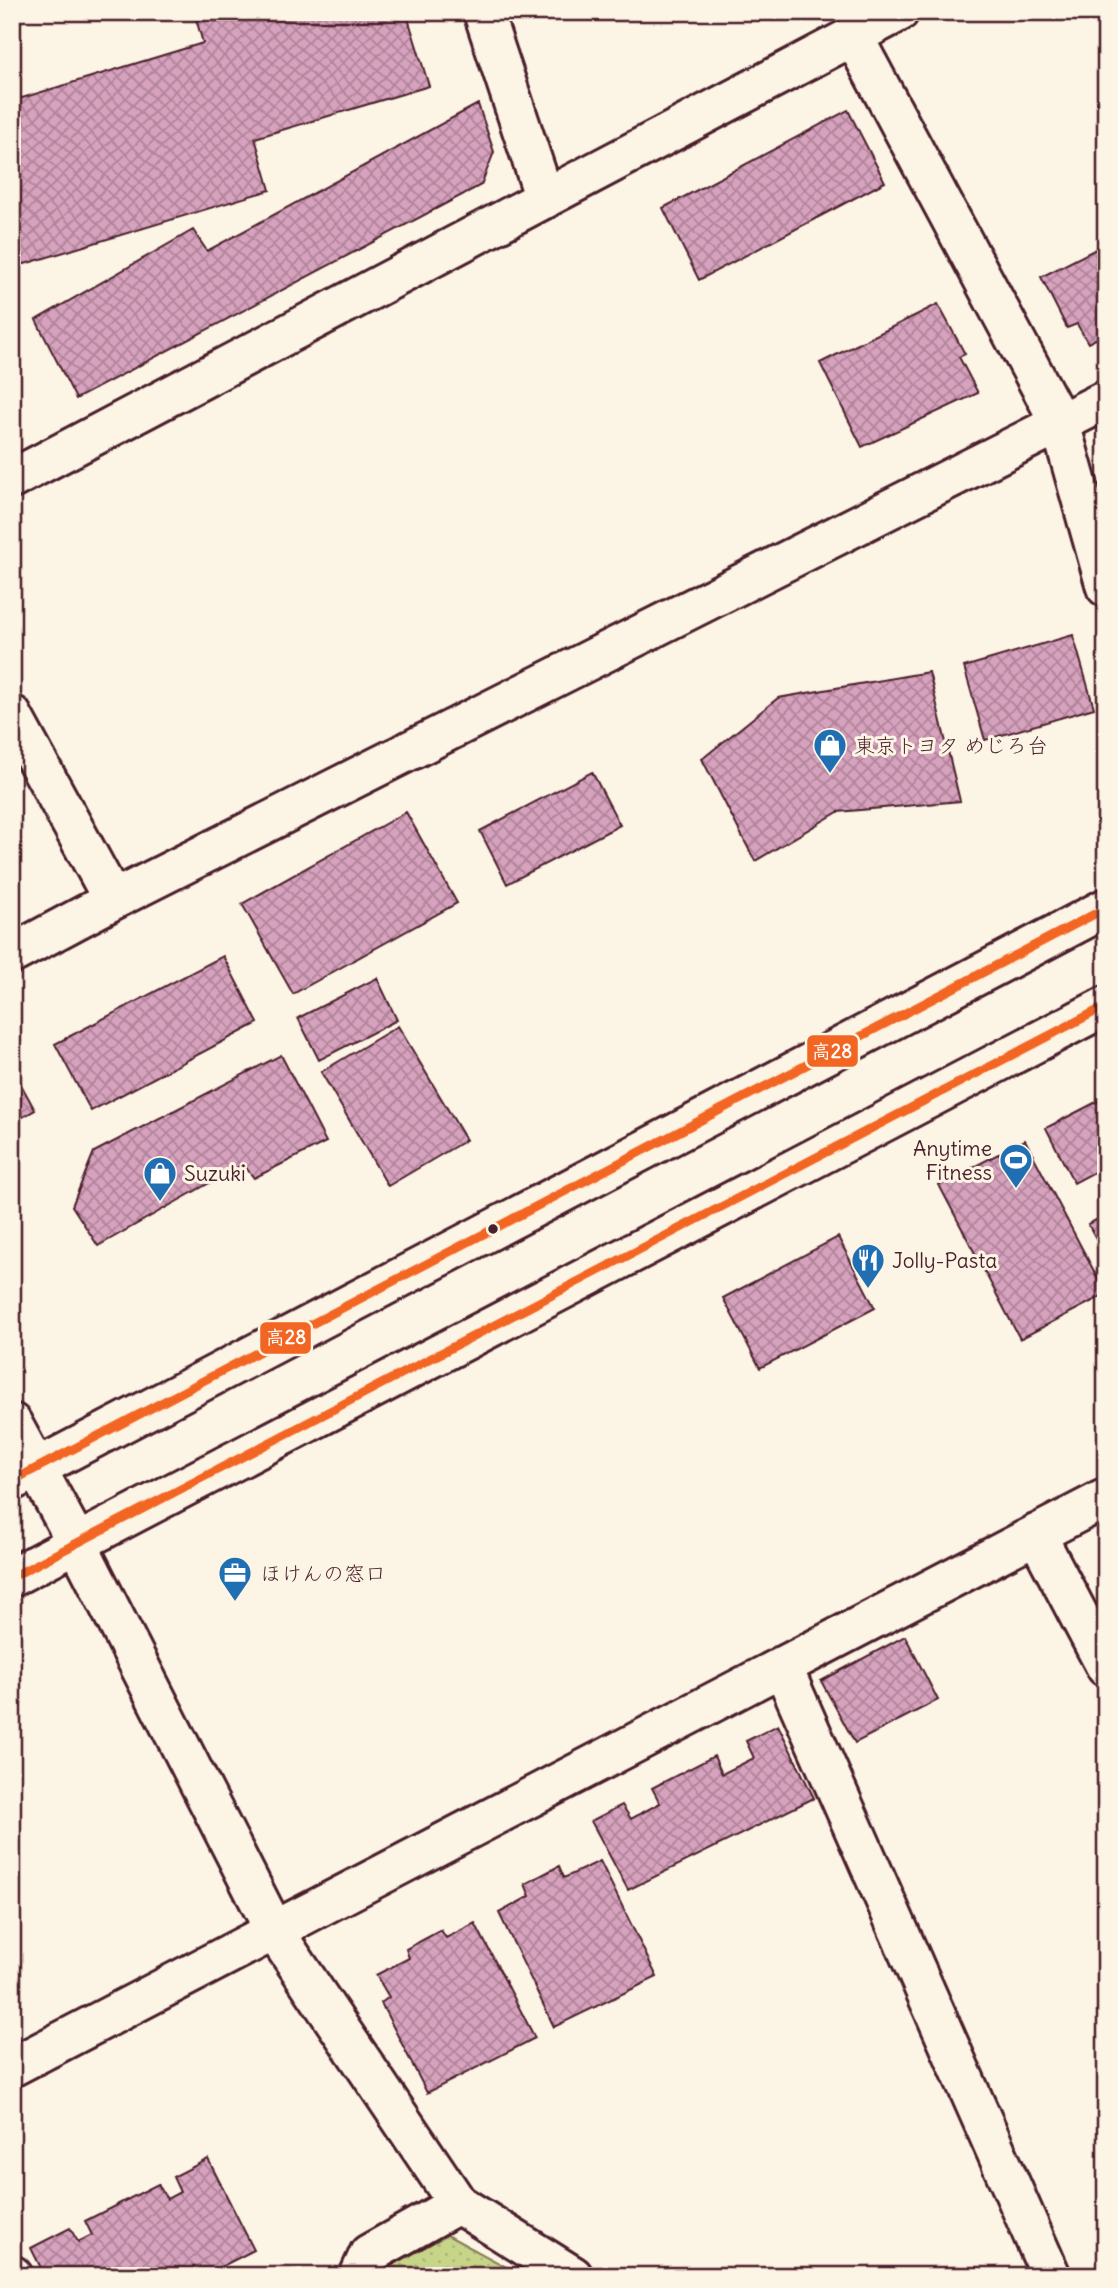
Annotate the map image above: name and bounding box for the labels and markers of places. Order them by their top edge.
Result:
shop icon: 東京トヨタ めじろ台 [811,726,849,775]
place label: 東京トヨタ めじろ台 [854,732,1048,759]
place label: Anytime Fitness [913,1135,992,1186]
sports icon: Anytime Fitness [997,1141,1035,1190]
shop icon: Suzuki [141,1154,179,1203]
place label: Suzuki [184,1160,246,1187]
unlabelled marker [486,1222,500,1236]
restaurant icon: Jolly-Pasta [849,1241,887,1290]
place label: Jolly-Pasta [892,1247,997,1274]
office icon: ほけんの窓口 [216,1554,254,1603]
place label: ほけんの窓口 [260,1560,386,1587]

